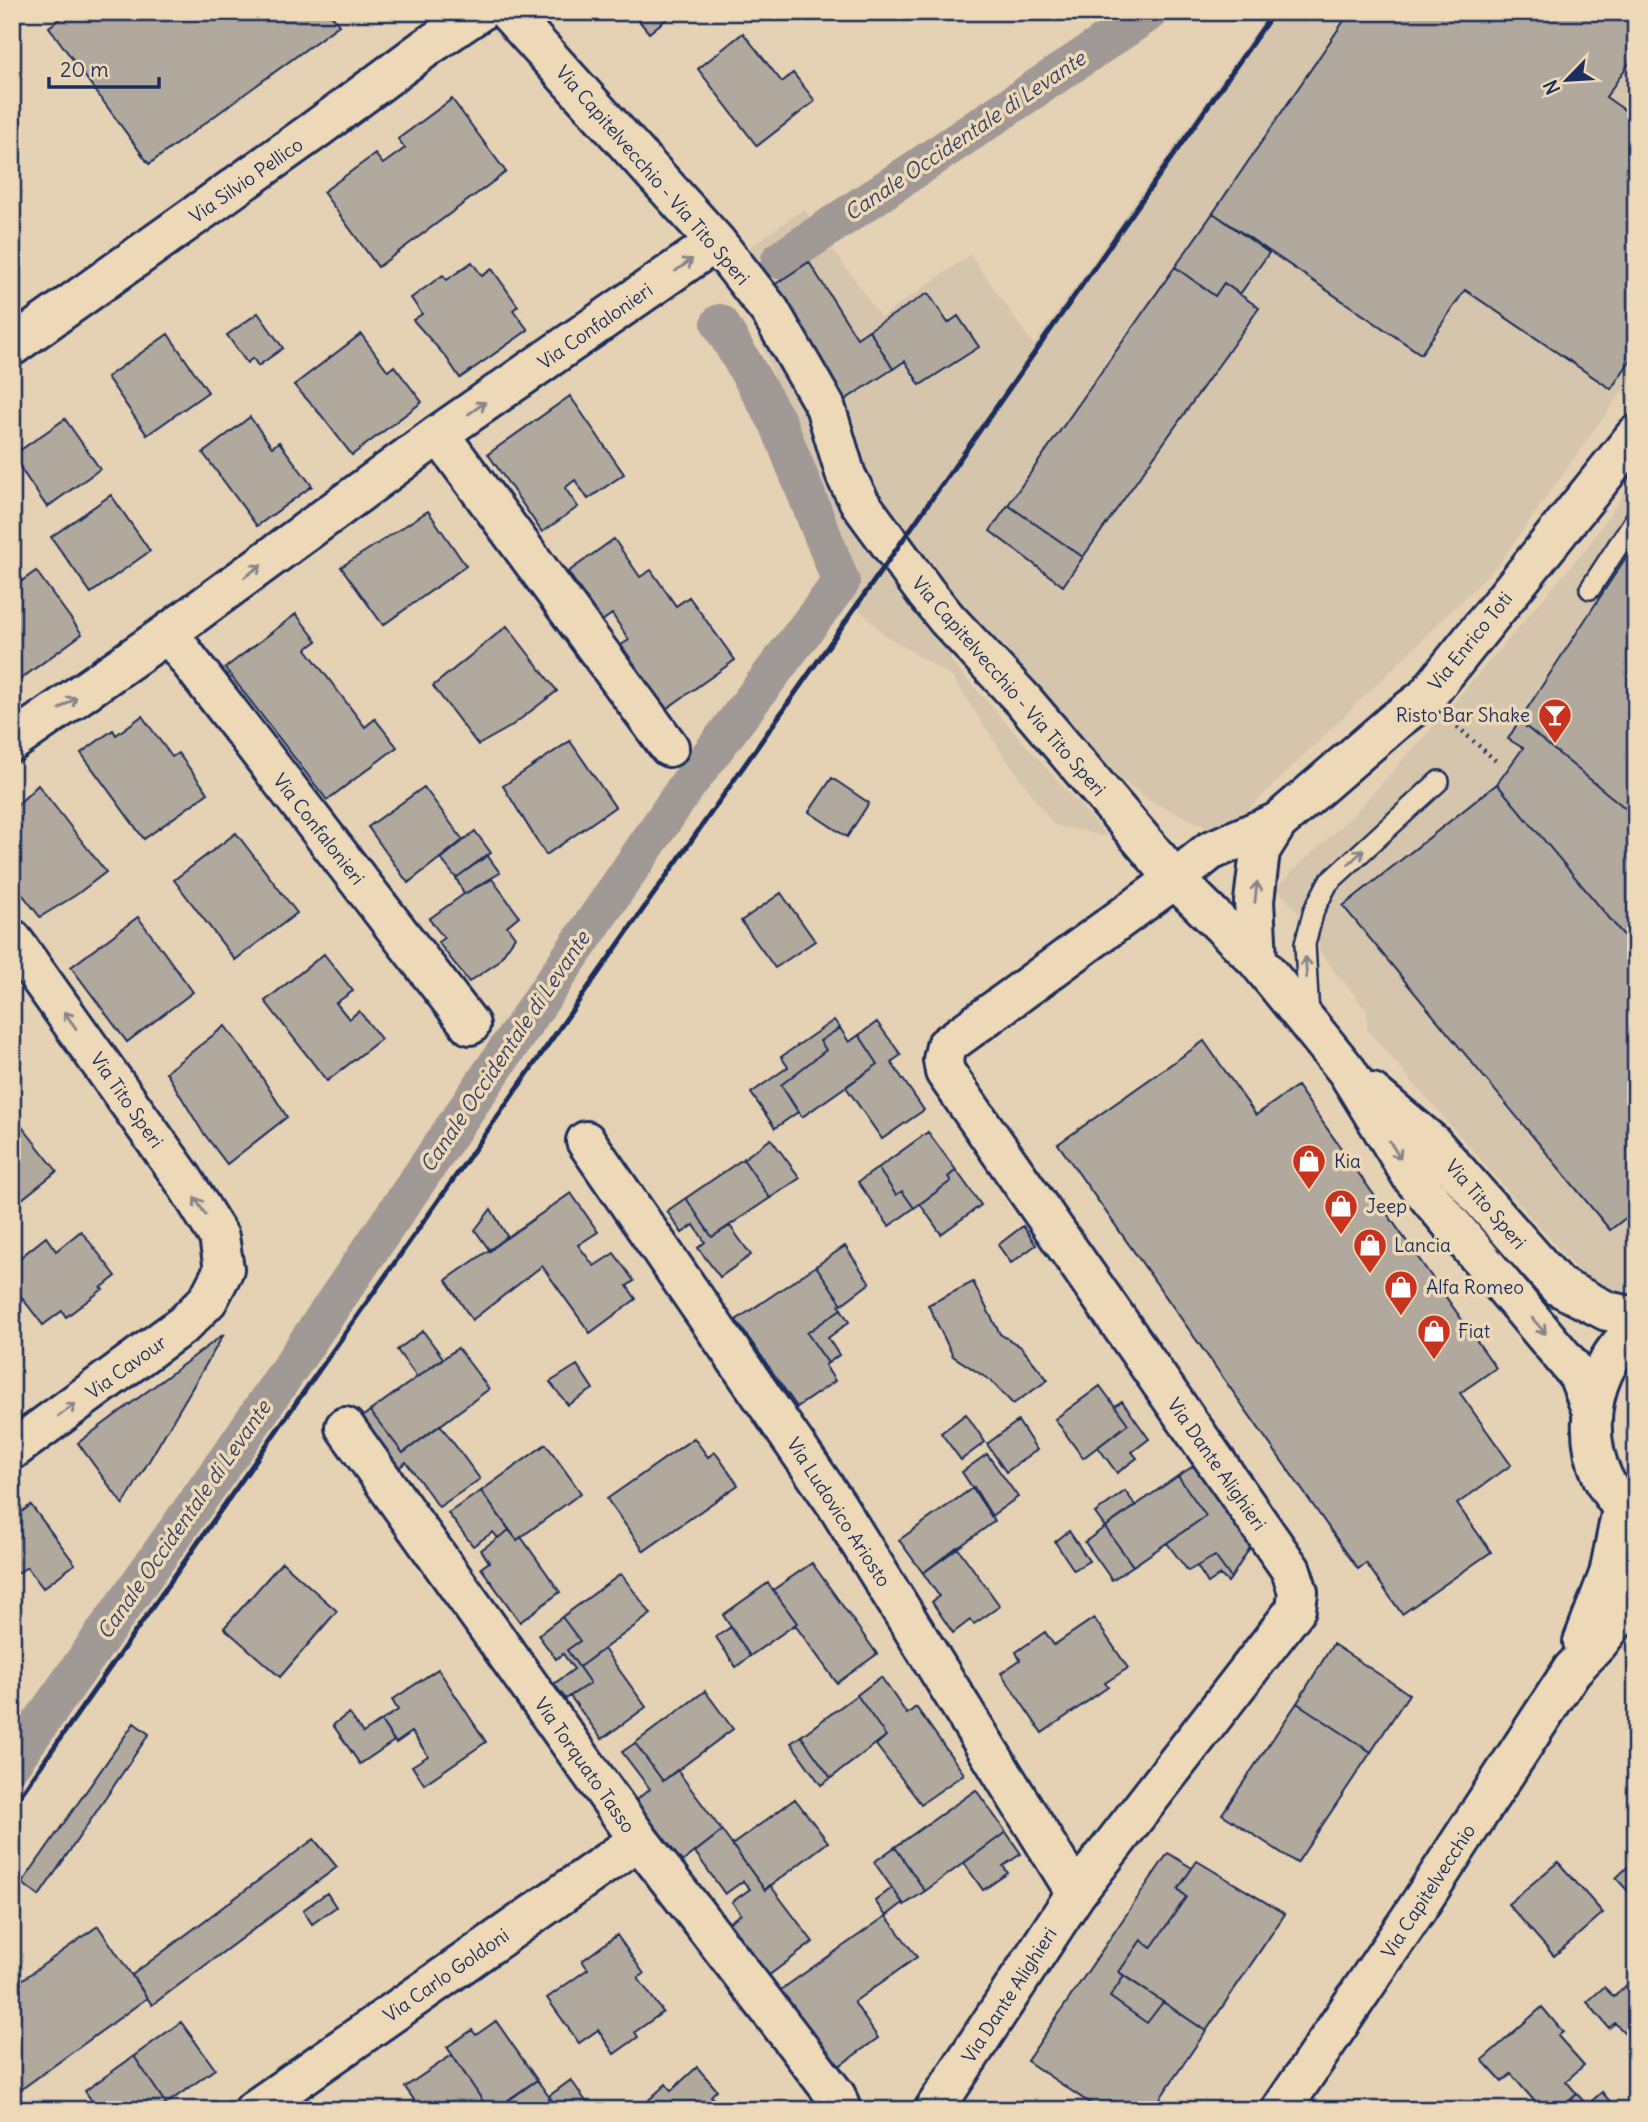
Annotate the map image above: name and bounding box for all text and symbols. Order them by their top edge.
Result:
water label: Canale Occidentale di Levante [839,44,1092,226]
scale bar [49,46,159,90]
north arrow [1532,46,1602,116]
text: 20 m [60,56,109,83]
street label: Via Capitelvecchio - Via Tito Speri [551,60,755,290]
text: N [1538,76,1565,98]
street label: Via Silvio Pellico [185,132,307,228]
one-way arrow [674,258,693,272]
street label: Via Confalonieri [533,278,657,374]
one-way arrow [467,401,486,415]
one-way arrow [243,563,262,578]
street label: Via Capitelvecchio - Via Tito Speri [907,571,1111,801]
street label: Via Enrico Toti [1423,587,1517,695]
one-way arrow [58,696,77,710]
bar icon: Risto Bar Shake [1536,696,1574,745]
place label: Risto Bar Shake [1396,703,1530,727]
street label: Via Confalonieri [268,769,370,889]
one-way arrow [1347,849,1364,866]
one-way arrow [1249,881,1262,904]
water label: Canale Occidentale di Levante [414,925,596,1177]
one-way arrow [1300,956,1313,979]
one-way arrow [63,1011,77,1030]
street label: Via Tito Speri [85,1048,169,1152]
one-way arrow [1389,1140,1403,1160]
shop icon: Kia [1290,1142,1328,1191]
place label: Kia [1334,1149,1361,1173]
street label: Via Tito Speri [1441,1154,1531,1254]
shop icon: Jeep [1322,1187,1360,1236]
place label: Jeep [1366,1194,1407,1218]
one-way arrow [192,1197,206,1217]
shop icon: Lancia [1351,1226,1389,1275]
place label: Lancia [1394,1233,1451,1257]
shop icon: Alfa Romeo [1382,1268,1420,1317]
place label: Alfa Romeo [1426,1275,1524,1299]
shop icon: Fiat [1415,1312,1453,1361]
one-way arrow [1531,1317,1547,1335]
place label: Fiat [1458,1319,1490,1343]
street label: Via Cavour [81,1330,171,1404]
street label: Via Dante Alighieri [1162,1393,1272,1535]
water label: Canale Occidentale di Levante [91,1394,277,1644]
one-way arrow [57,1403,76,1417]
street label: Via Ludovico Ariosto [782,1433,896,1591]
street label: Via Torquato Tasso [529,1693,641,1837]
street label: Via Capitelvecchio [1376,1819,1480,1963]
street label: Via Carlo Goldoni [379,1923,513,2027]
street label: Via Dante Alighieri [956,1923,1062,2067]

